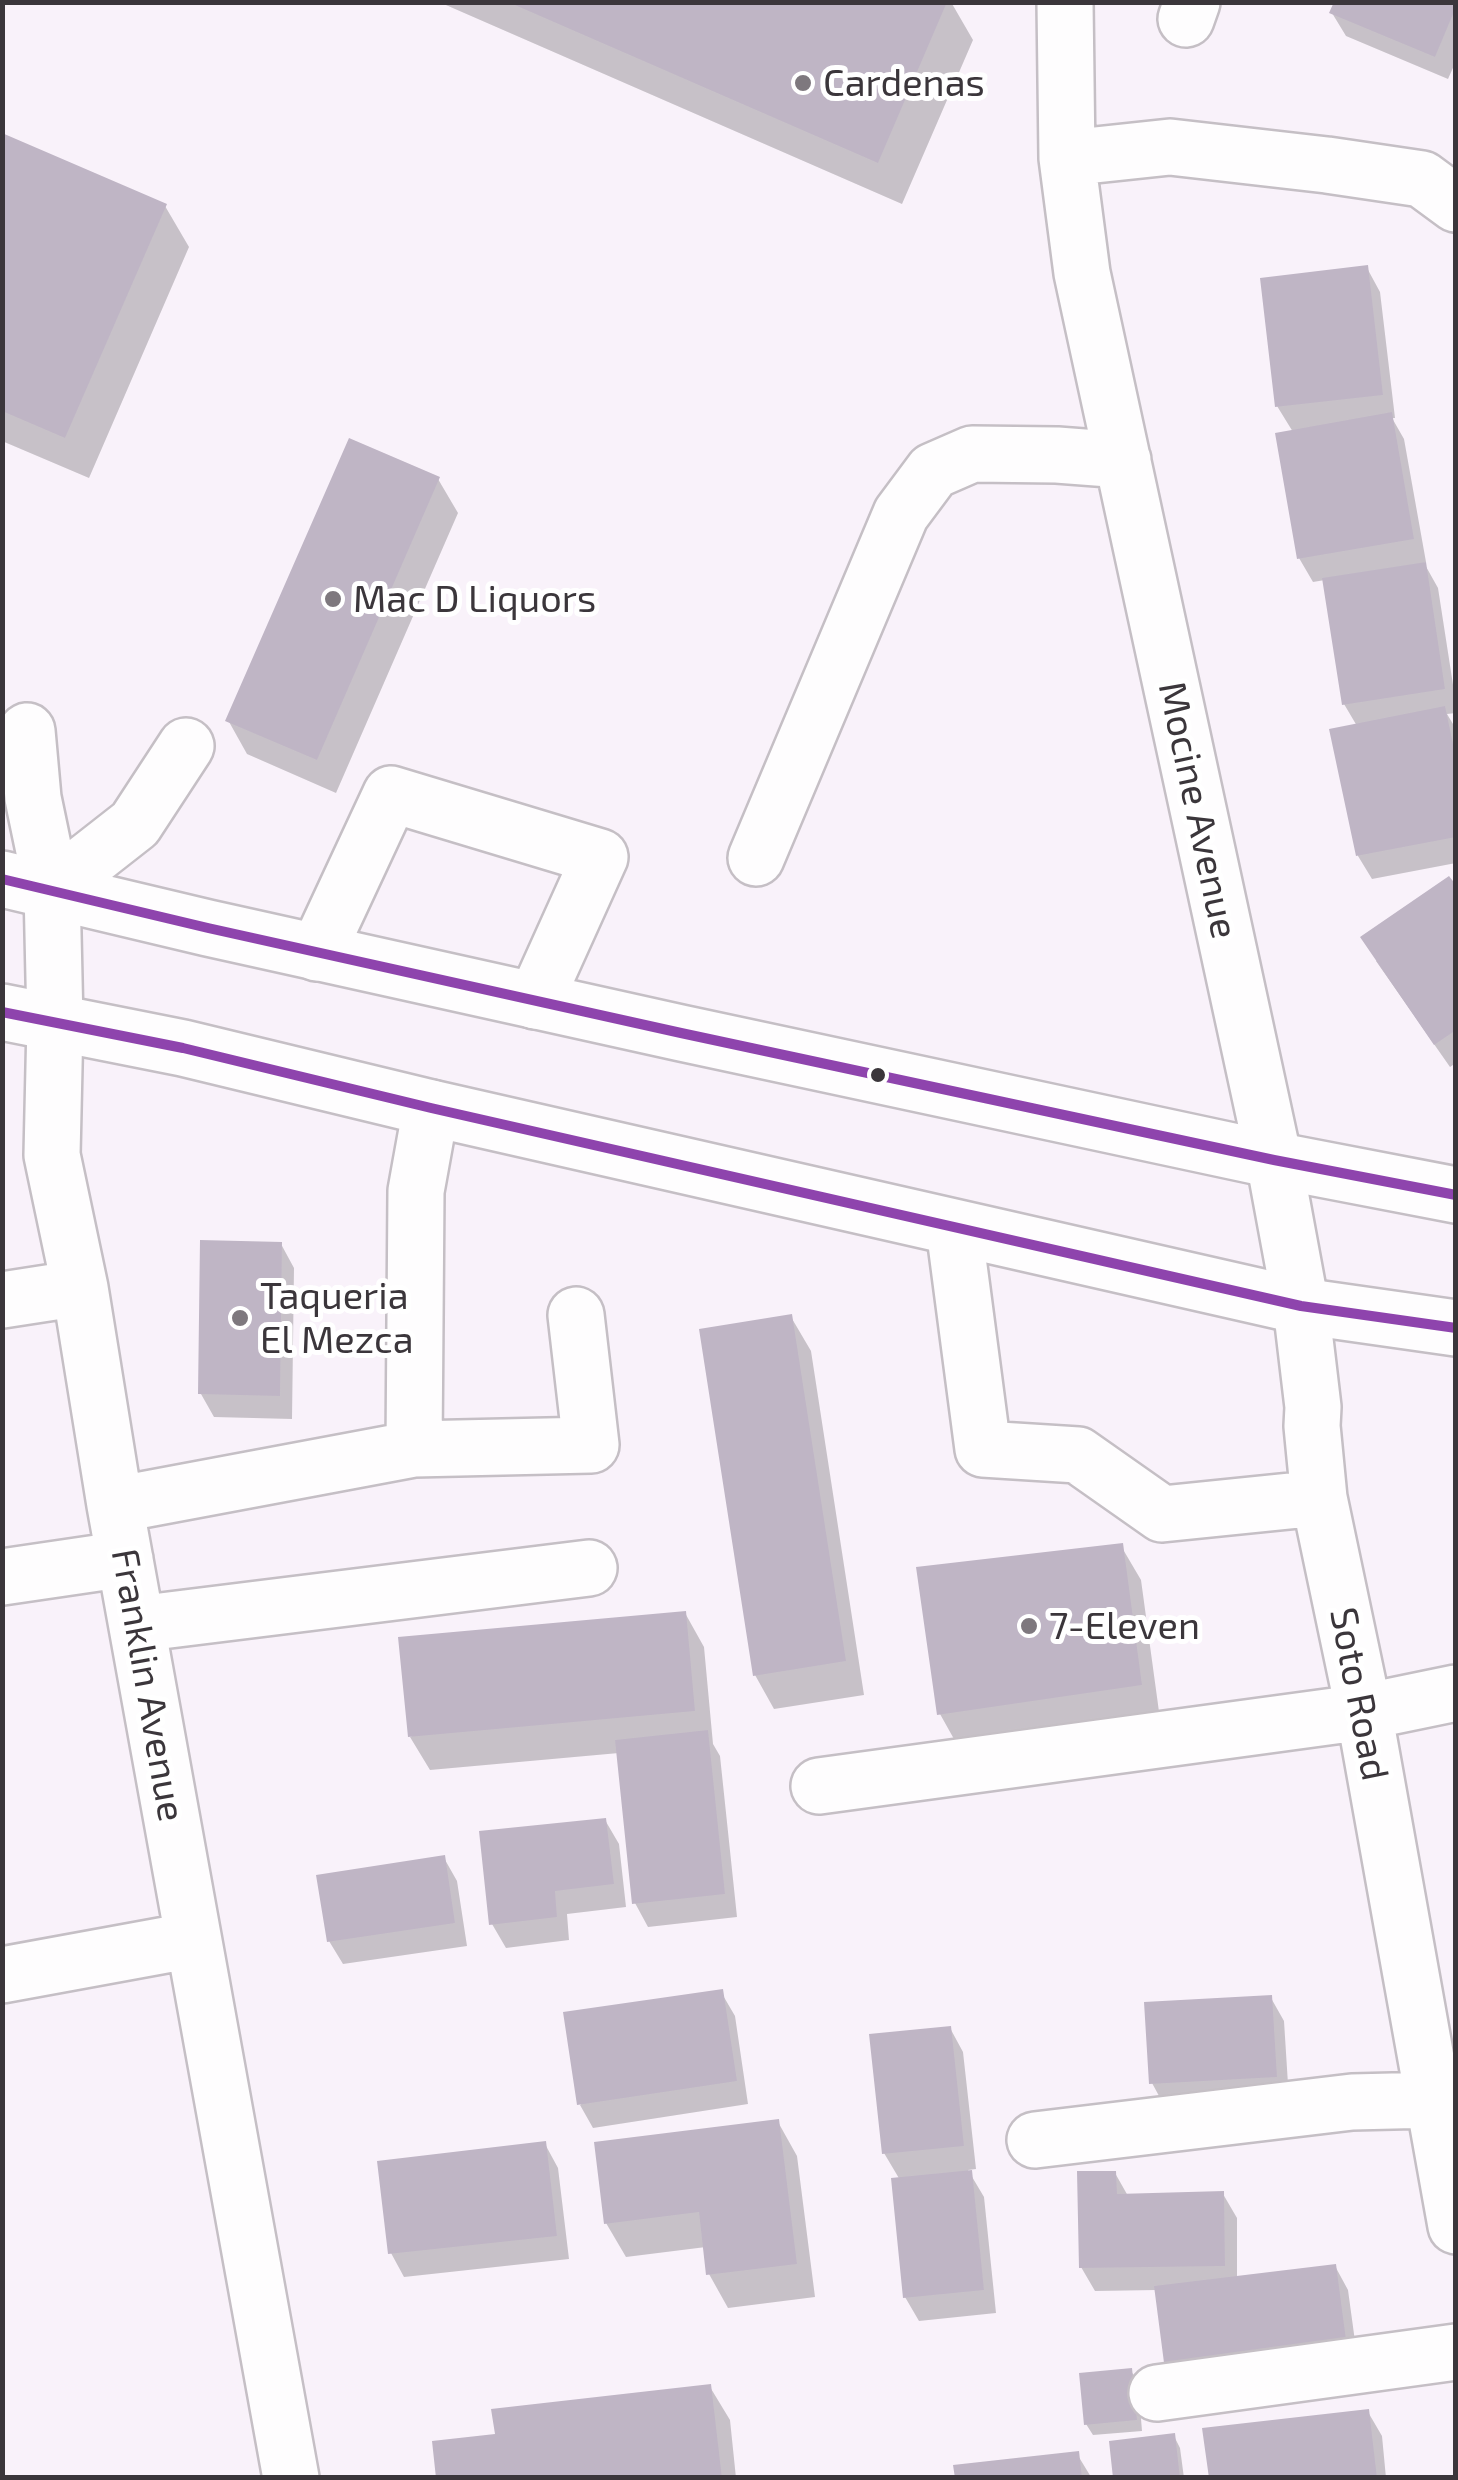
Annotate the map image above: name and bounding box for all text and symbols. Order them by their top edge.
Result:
place label: Cardenas [823,60,985,106]
marker: Cardenas [792,72,814,94]
place label: Mac D Liquors [353,576,596,622]
marker: Mac D Liquors [322,588,344,610]
street label: Mocine Avenue [1149,678,1247,942]
unlabelled marker [868,1065,888,1085]
place label: Taqueria El Mezca [260,1273,414,1362]
marker: Taqueria El Mezca [229,1307,251,1329]
street label: Franklin Avenue [102,1545,194,1825]
place label: 7-Eleven [1049,1603,1200,1649]
street label: Soto Road [1320,1604,1398,1784]
marker: 7-Eleven [1018,1615,1040,1637]

